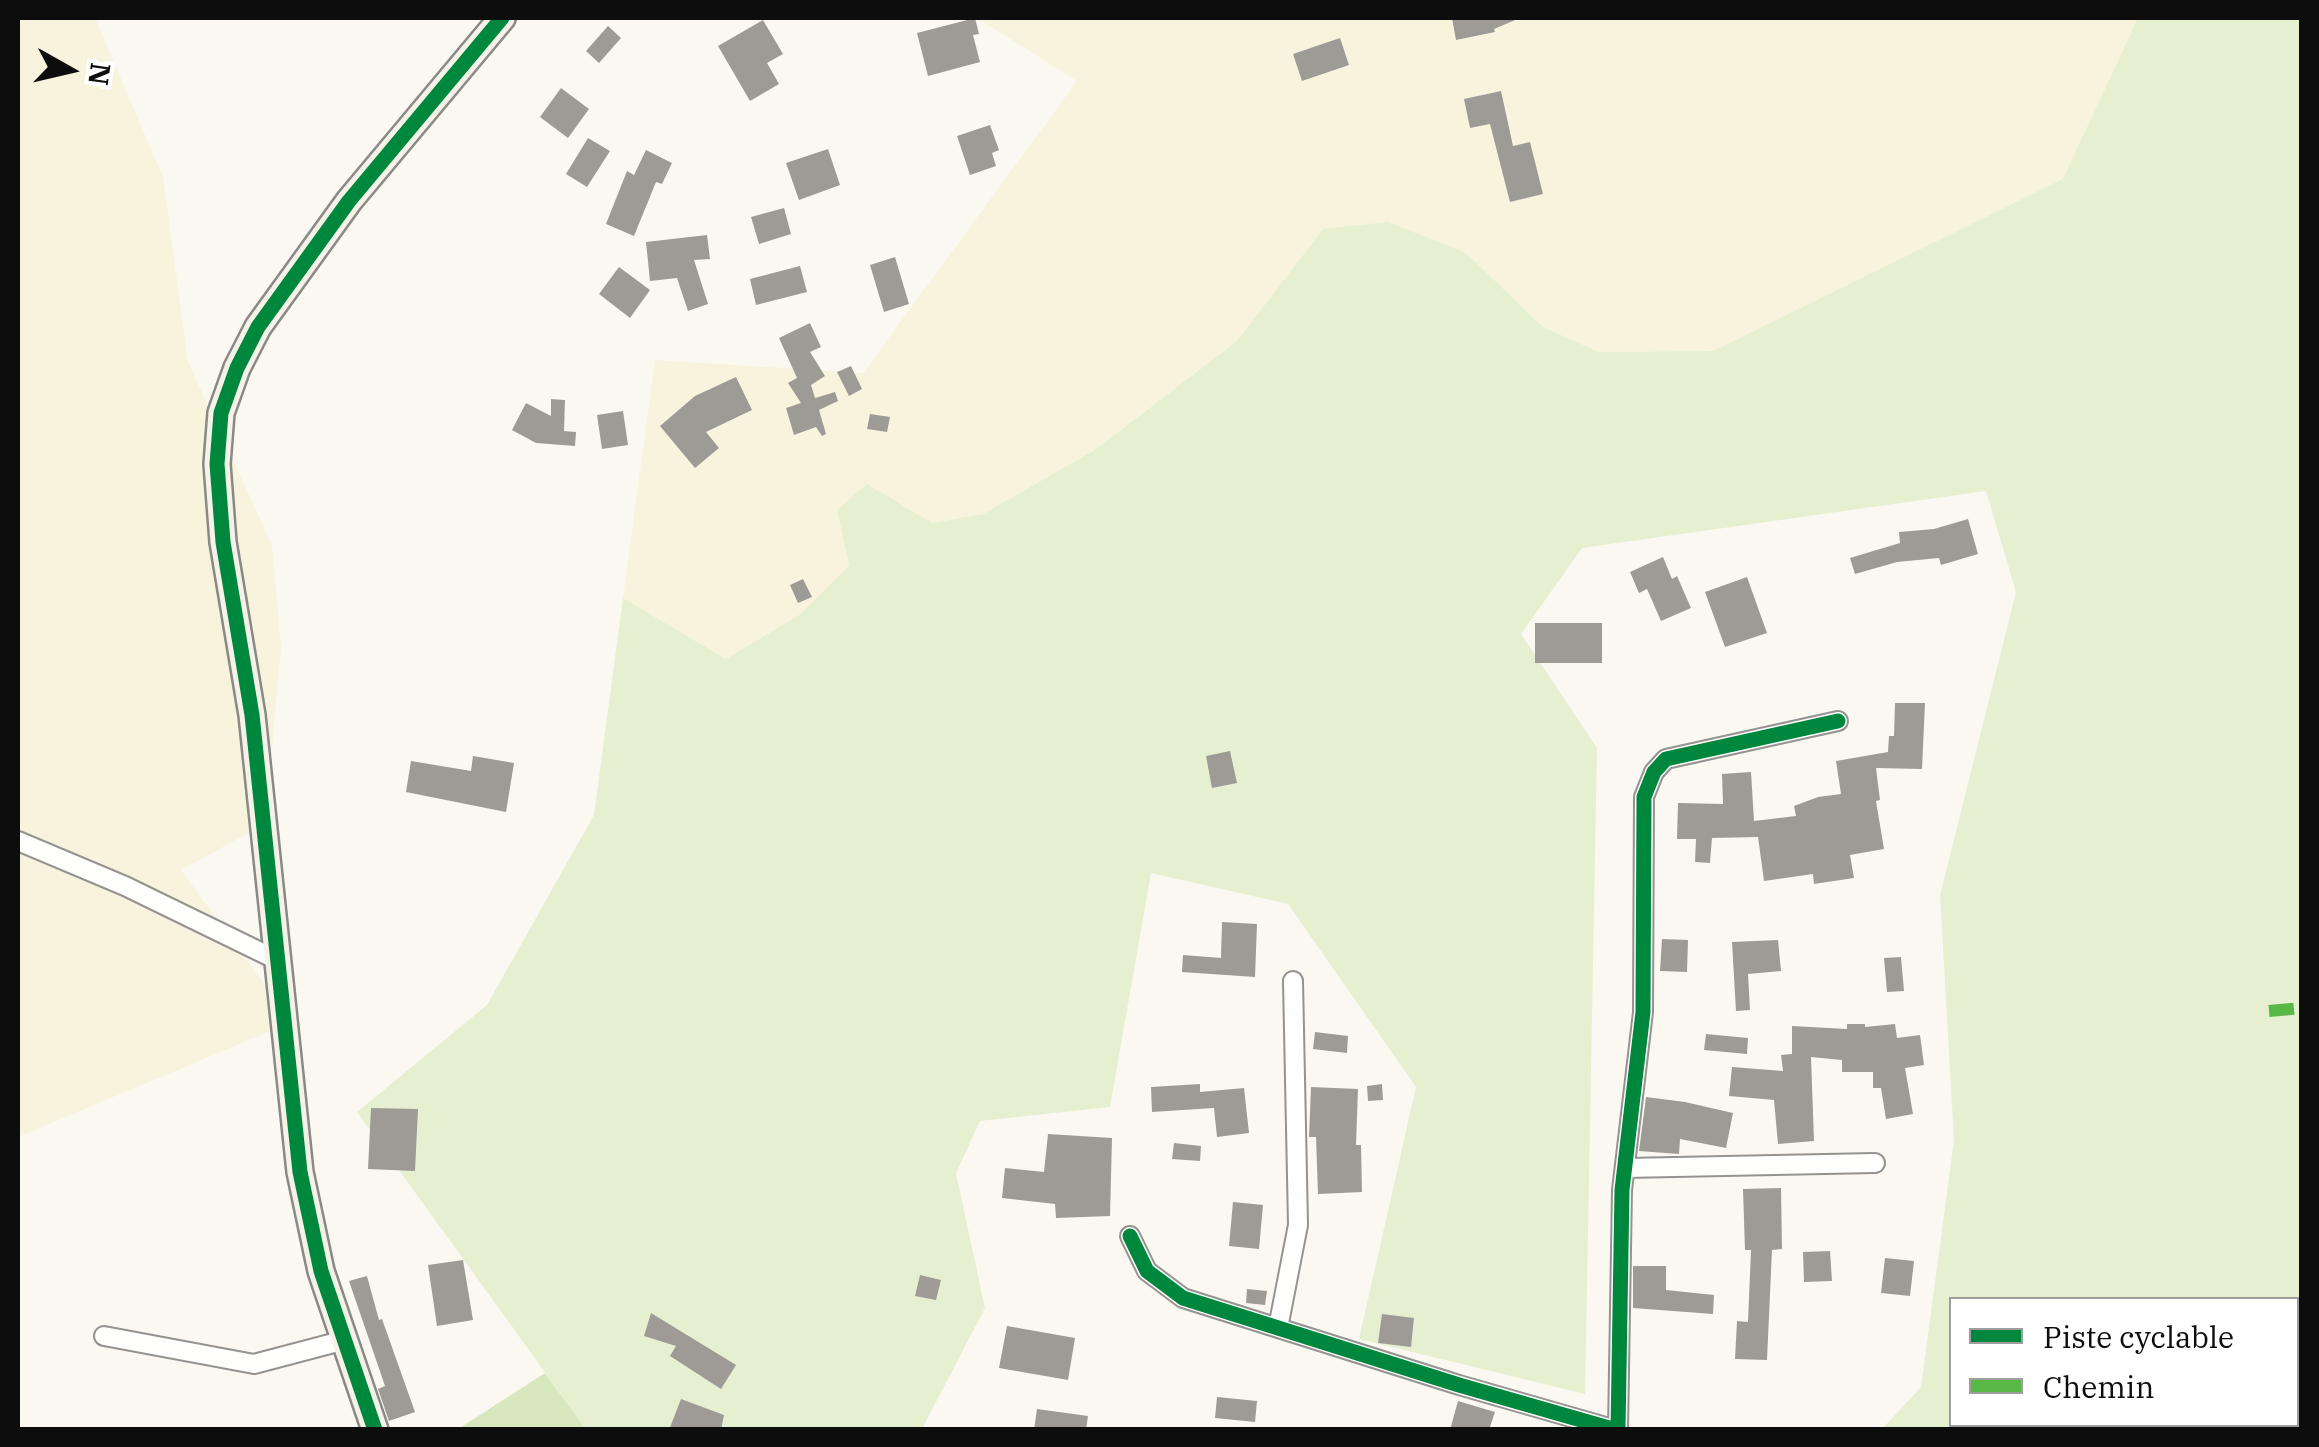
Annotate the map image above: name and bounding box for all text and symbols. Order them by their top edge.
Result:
north arrow [20,20,120,120]
text: N [80,61,120,88]
legend [1949,1297,2299,1427]
text: Piste cyclable [2043,1317,2234,1356]
text: Chemin [2043,1367,2154,1406]

